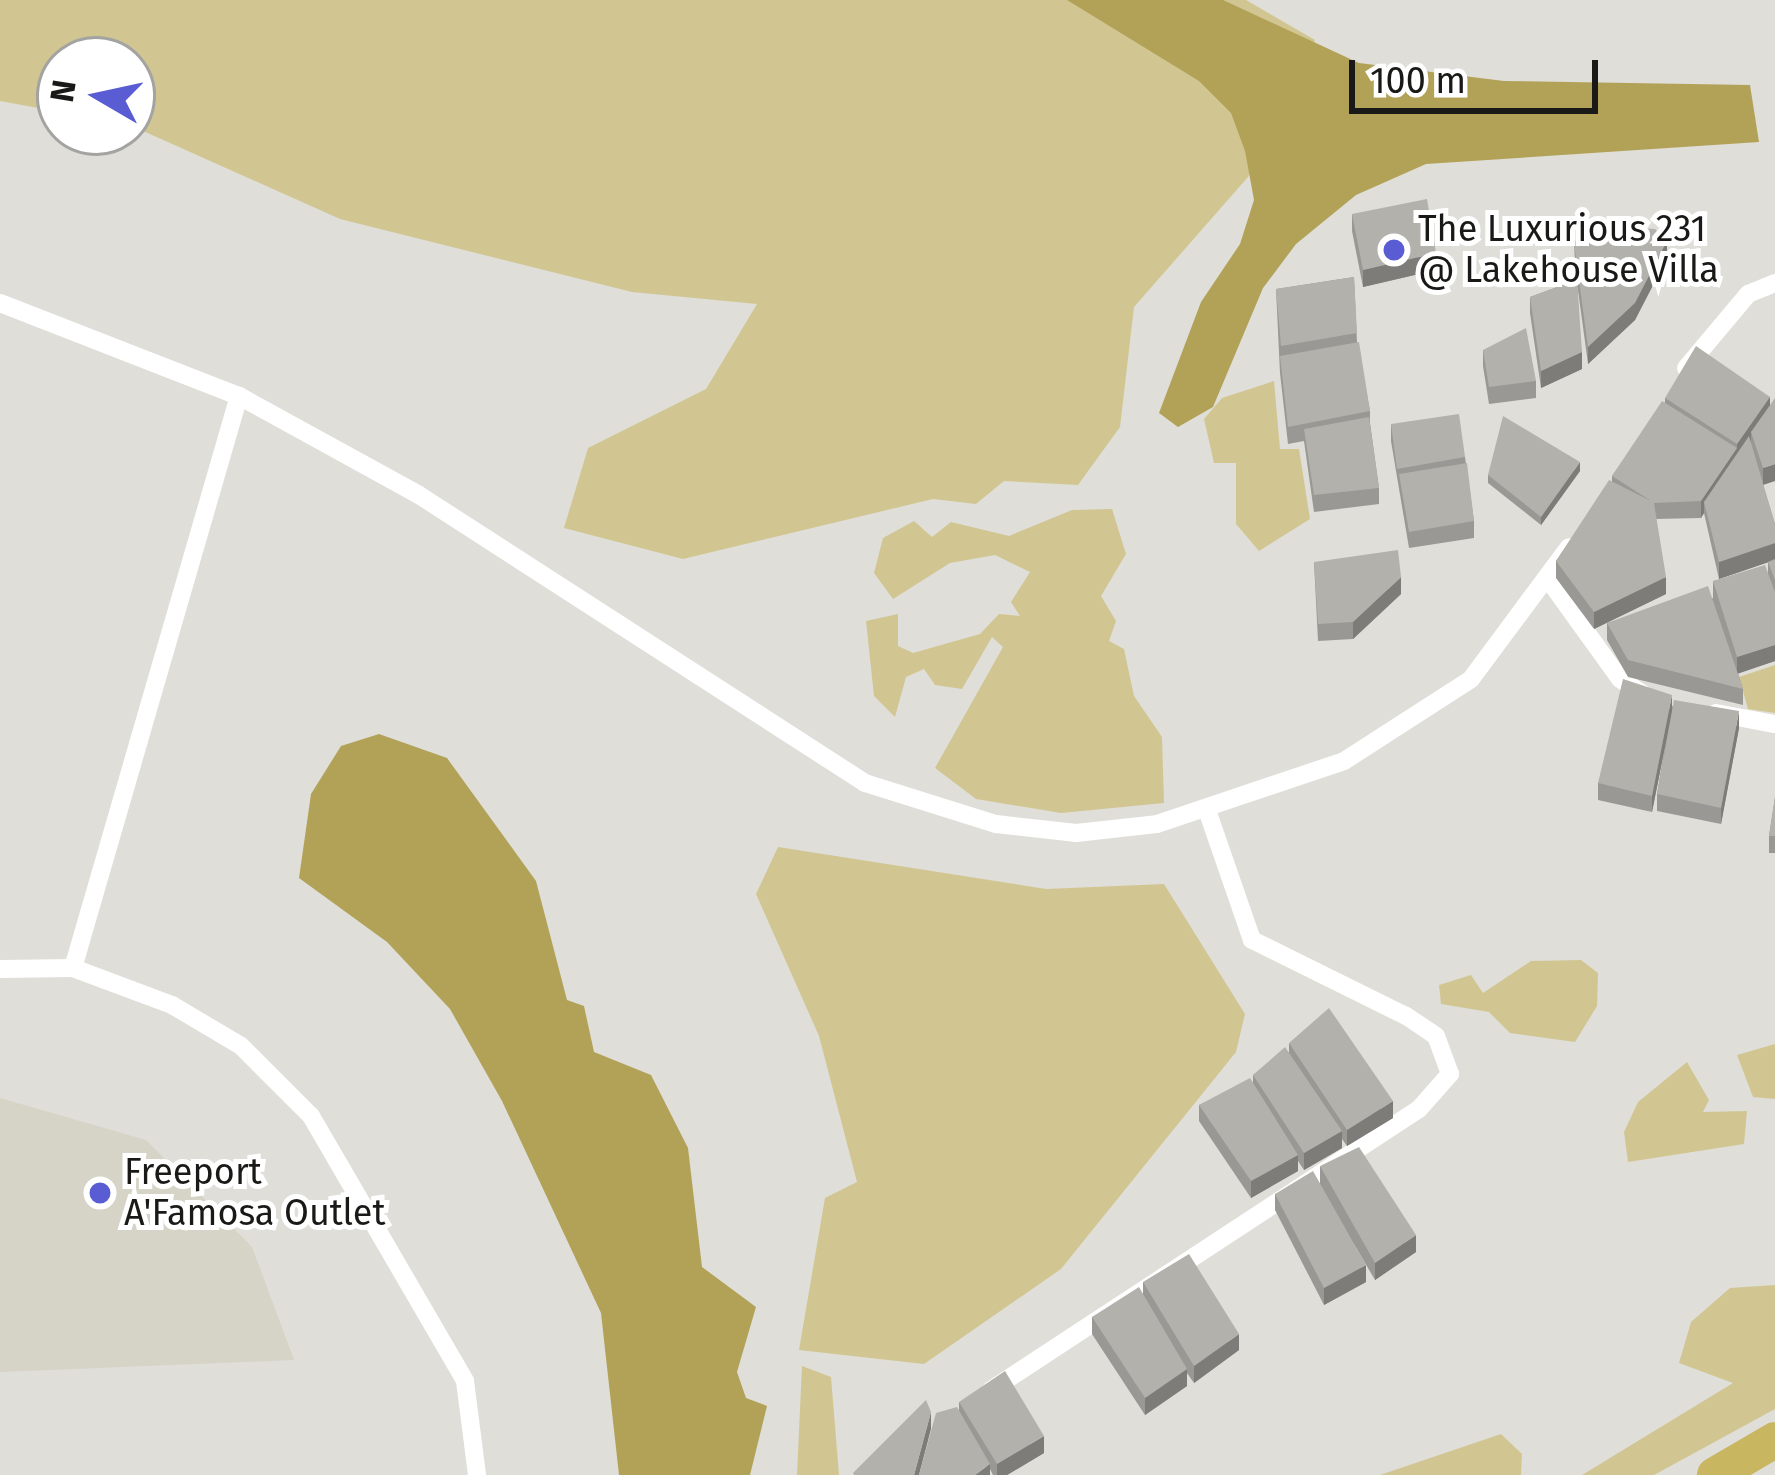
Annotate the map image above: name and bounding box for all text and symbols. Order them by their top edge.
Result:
north arrow [36,36,156,156]
scale bar [1355,36,1604,110]
text: 100 m [1370,59,1466,103]
text: N [42,77,85,105]
place label: The Luxurious 231 @ Lakehouse Villa [1418,207,1719,292]
marker: The Luxurious 231 @ Lakehouse Villa [1381,237,1407,263]
place label: Freeport A'Famosa Outlet [124,1150,385,1235]
marker: Freeport A'Famosa Outlet [87,1180,113,1206]

